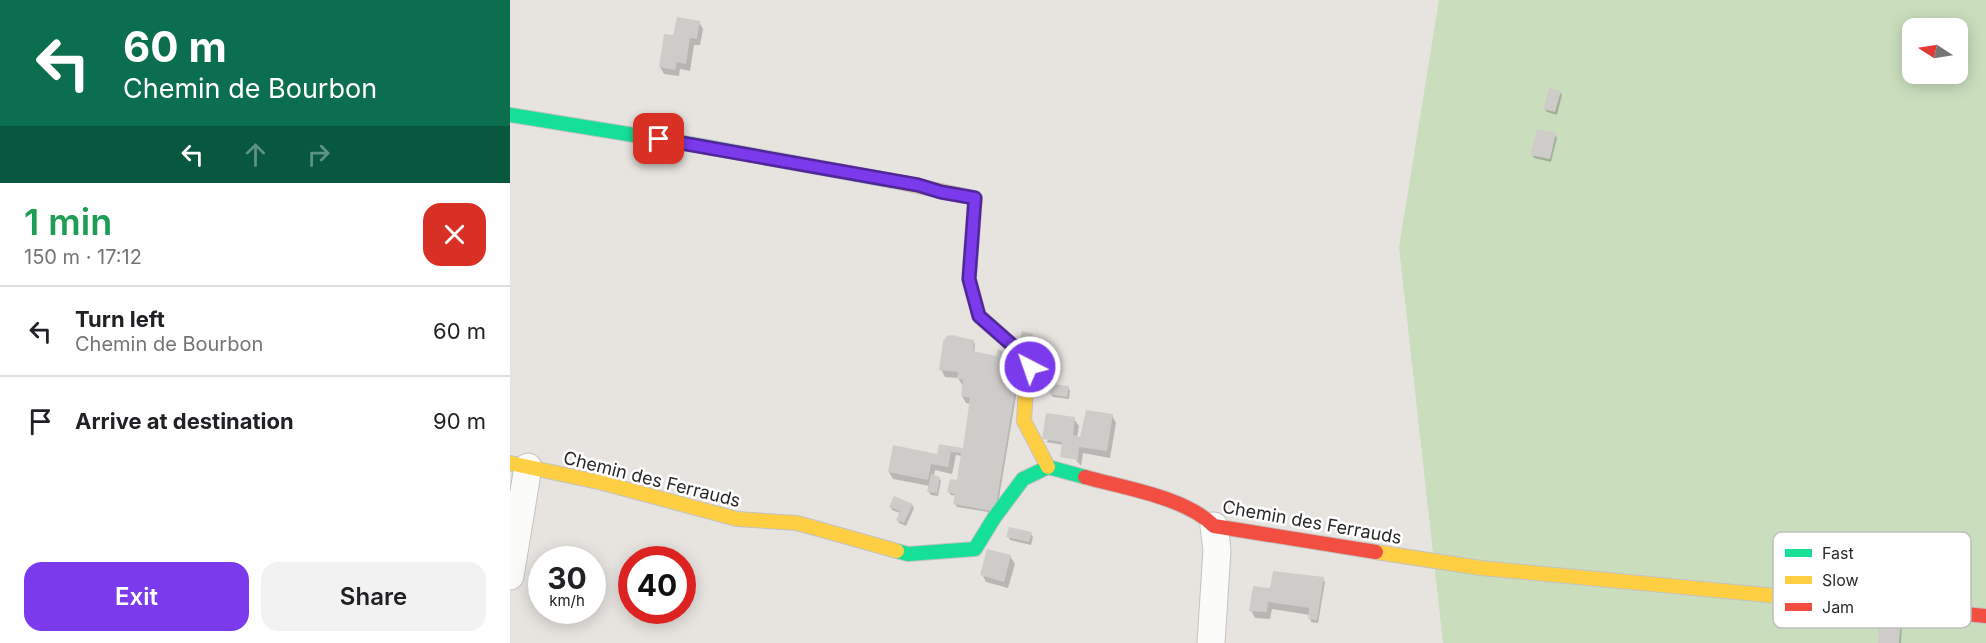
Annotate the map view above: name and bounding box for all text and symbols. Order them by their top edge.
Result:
north arrow [1902,18,1968,84]
map controls [1902,18,1968,84]
text: 60 m [123,21,227,72]
icon: left [24,24,102,102]
text: Chemin de Bourbon [123,72,377,105]
pin [633,113,684,164]
icon: arrive [642,122,675,155]
icon: left [176,138,209,171]
icon: ahead [239,138,272,171]
icon: right [302,138,335,171]
text: 1 min [24,200,112,244]
button: close [423,203,486,266]
text: 150 m · 17:12 [24,245,142,269]
text: Turn left [75,306,165,332]
icon: left [24,315,57,348]
text: 60 m [433,318,486,344]
text: Chemin de Bourbon [75,332,263,356]
position arrow [998,335,1062,399]
icon: arrive [24,405,57,438]
text: Arrive at destination [75,408,294,434]
text: 90 m [433,408,486,434]
street label: Chemin des Ferrauds [561,447,743,511]
street label: Chemin des Ferrauds [1221,496,1403,548]
legend [1773,532,1971,628]
text: Fast [1822,543,1854,563]
speed limit sign: 40 [618,546,696,624]
text: 30 [547,560,587,596]
button: Exit [24,562,249,631]
button: Share [261,562,486,631]
text: Slow [1822,570,1859,590]
text: km/h [549,591,585,610]
text: Jam [1822,597,1854,617]

